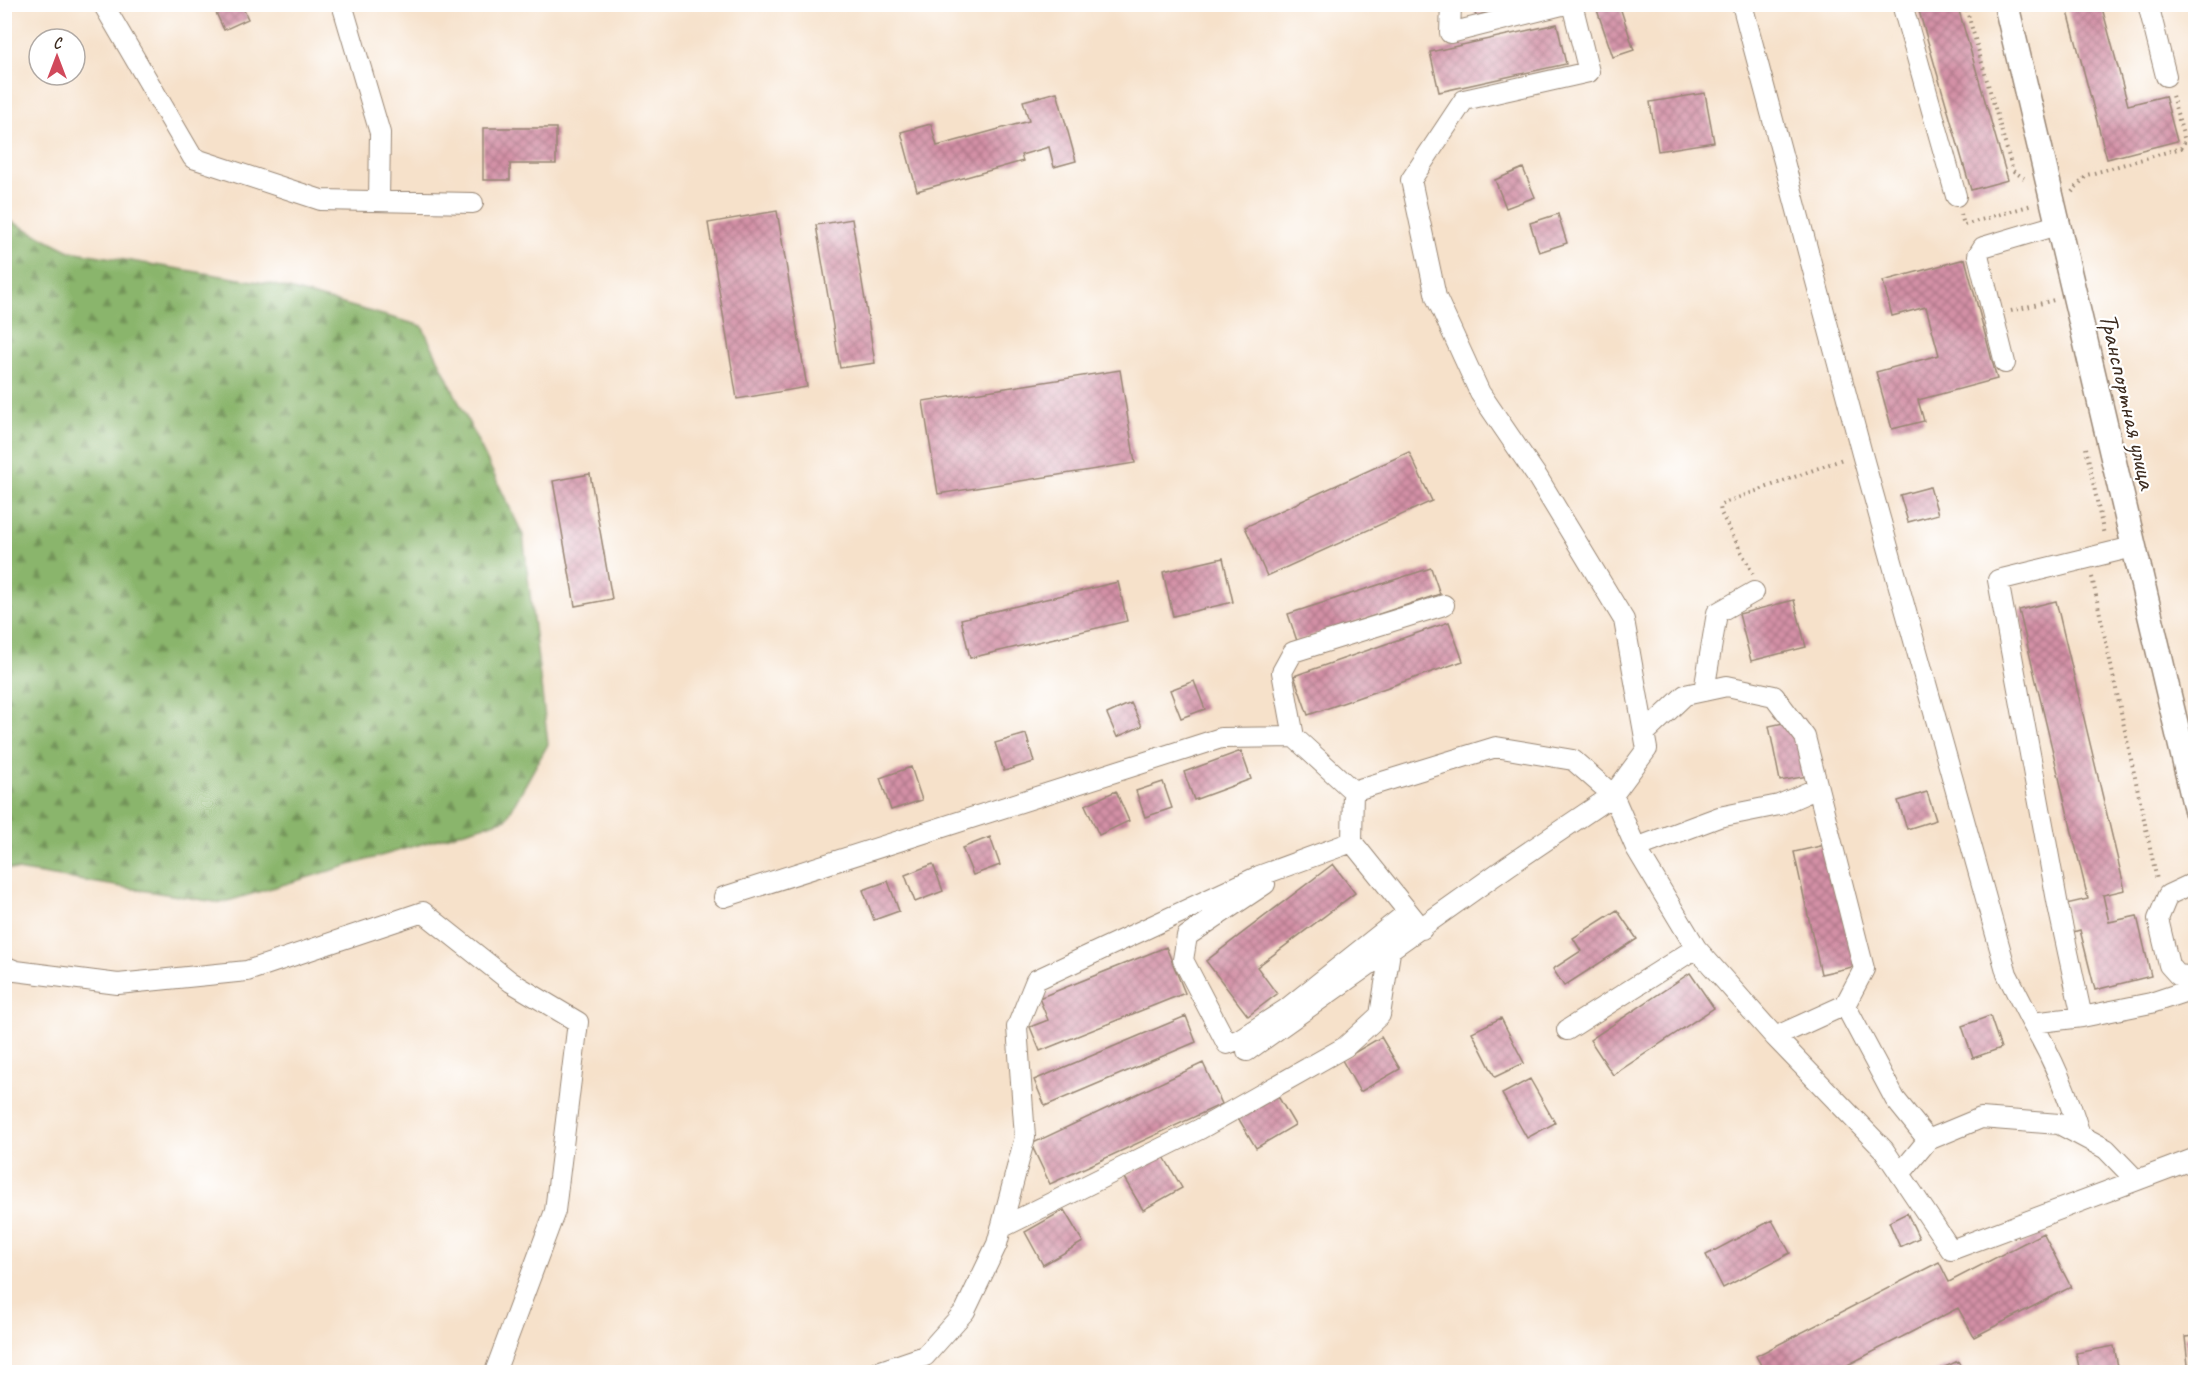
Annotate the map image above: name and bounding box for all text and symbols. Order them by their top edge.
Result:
north arrow [27,27,87,87]
text: С [53,33,63,53]
street label: Транспортная улица [2092,310,2165,494]

